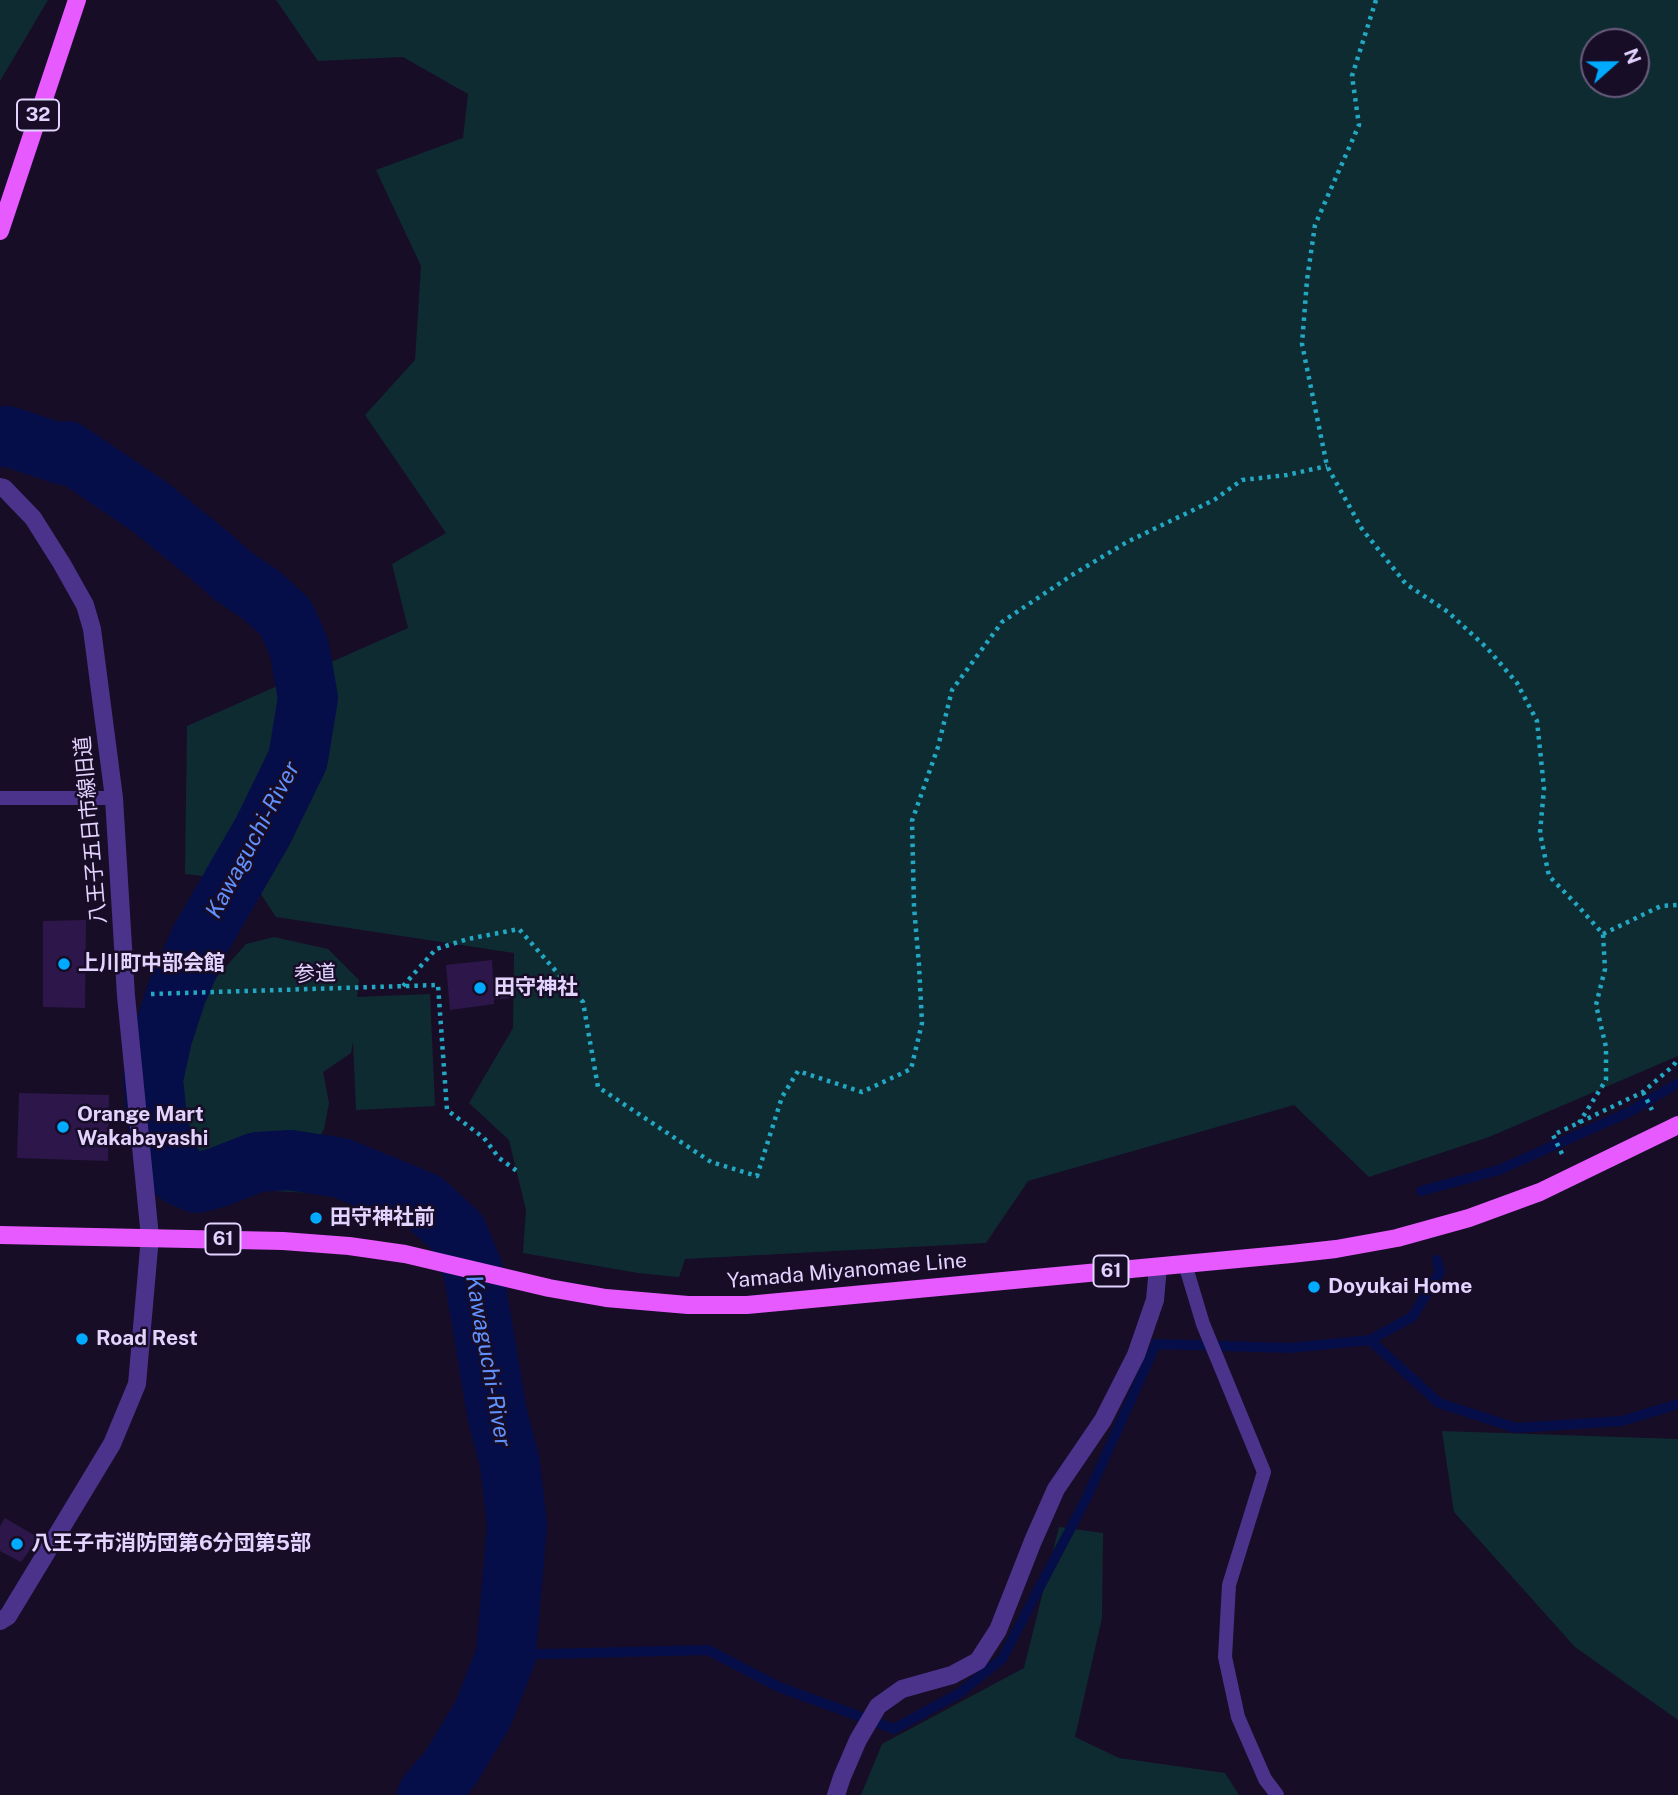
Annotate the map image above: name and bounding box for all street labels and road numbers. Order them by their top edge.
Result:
road number: 32 [17,99,59,130]
street label: 八王子五日市線旧道 [70,735,112,925]
street label: 参道 [294,961,336,987]
road number: 61 [206,1224,241,1254]
street label: Yamada Miyanomae Line [726,1248,968,1294]
road number: 61 [1094,1256,1128,1287]

